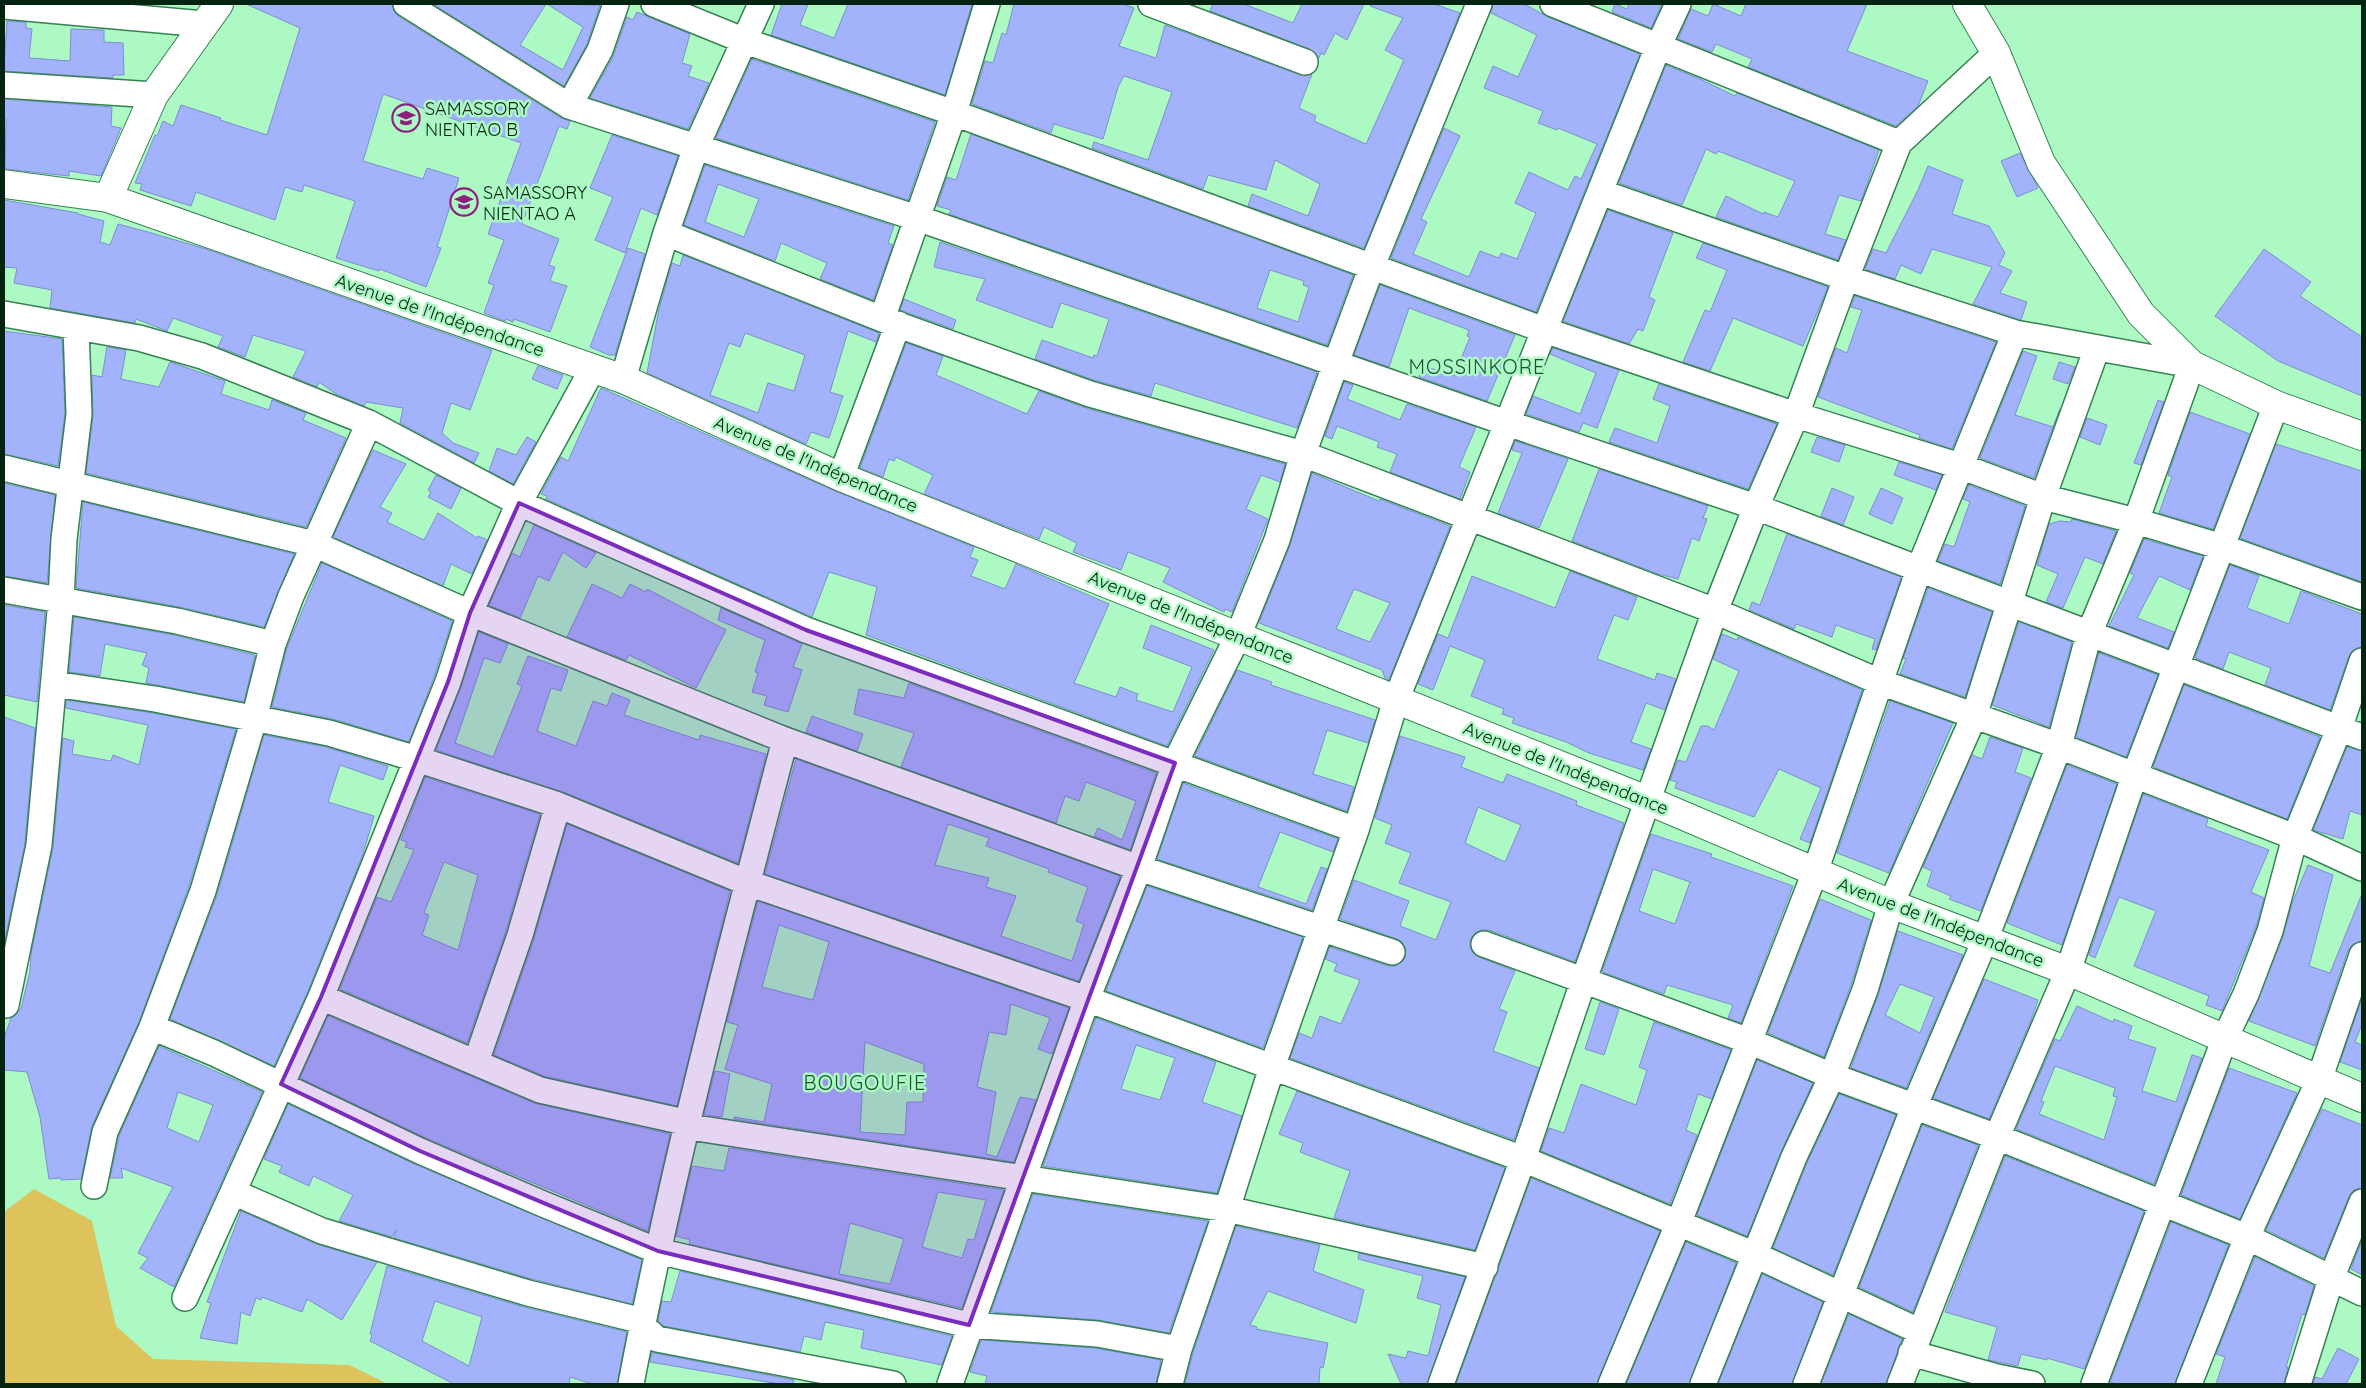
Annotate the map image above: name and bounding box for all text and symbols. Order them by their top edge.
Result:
place label: SAMASSORY NIENTAO B [425,97,529,141]
school or university icon: SAMASSORY NIENTAO B [391,103,421,133]
place label: SAMASSORY NIENTAO A [483,181,587,225]
school or university icon: SAMASSORY NIENTAO A [449,187,479,217]
street label: Avenue de l'Indépendance [333,268,547,362]
district label: MOSSINKORE [1409,354,1545,379]
street label: Avenue de l'Indépendance [711,411,921,517]
street label: Avenue de l'Indépendance [1085,565,1297,669]
street label: Avenue de l'Indépendance [1460,716,1672,820]
street label: Avenue de l'Indépendance [1835,872,2047,972]
district label: BOUGOUFIE [804,1070,926,1095]

